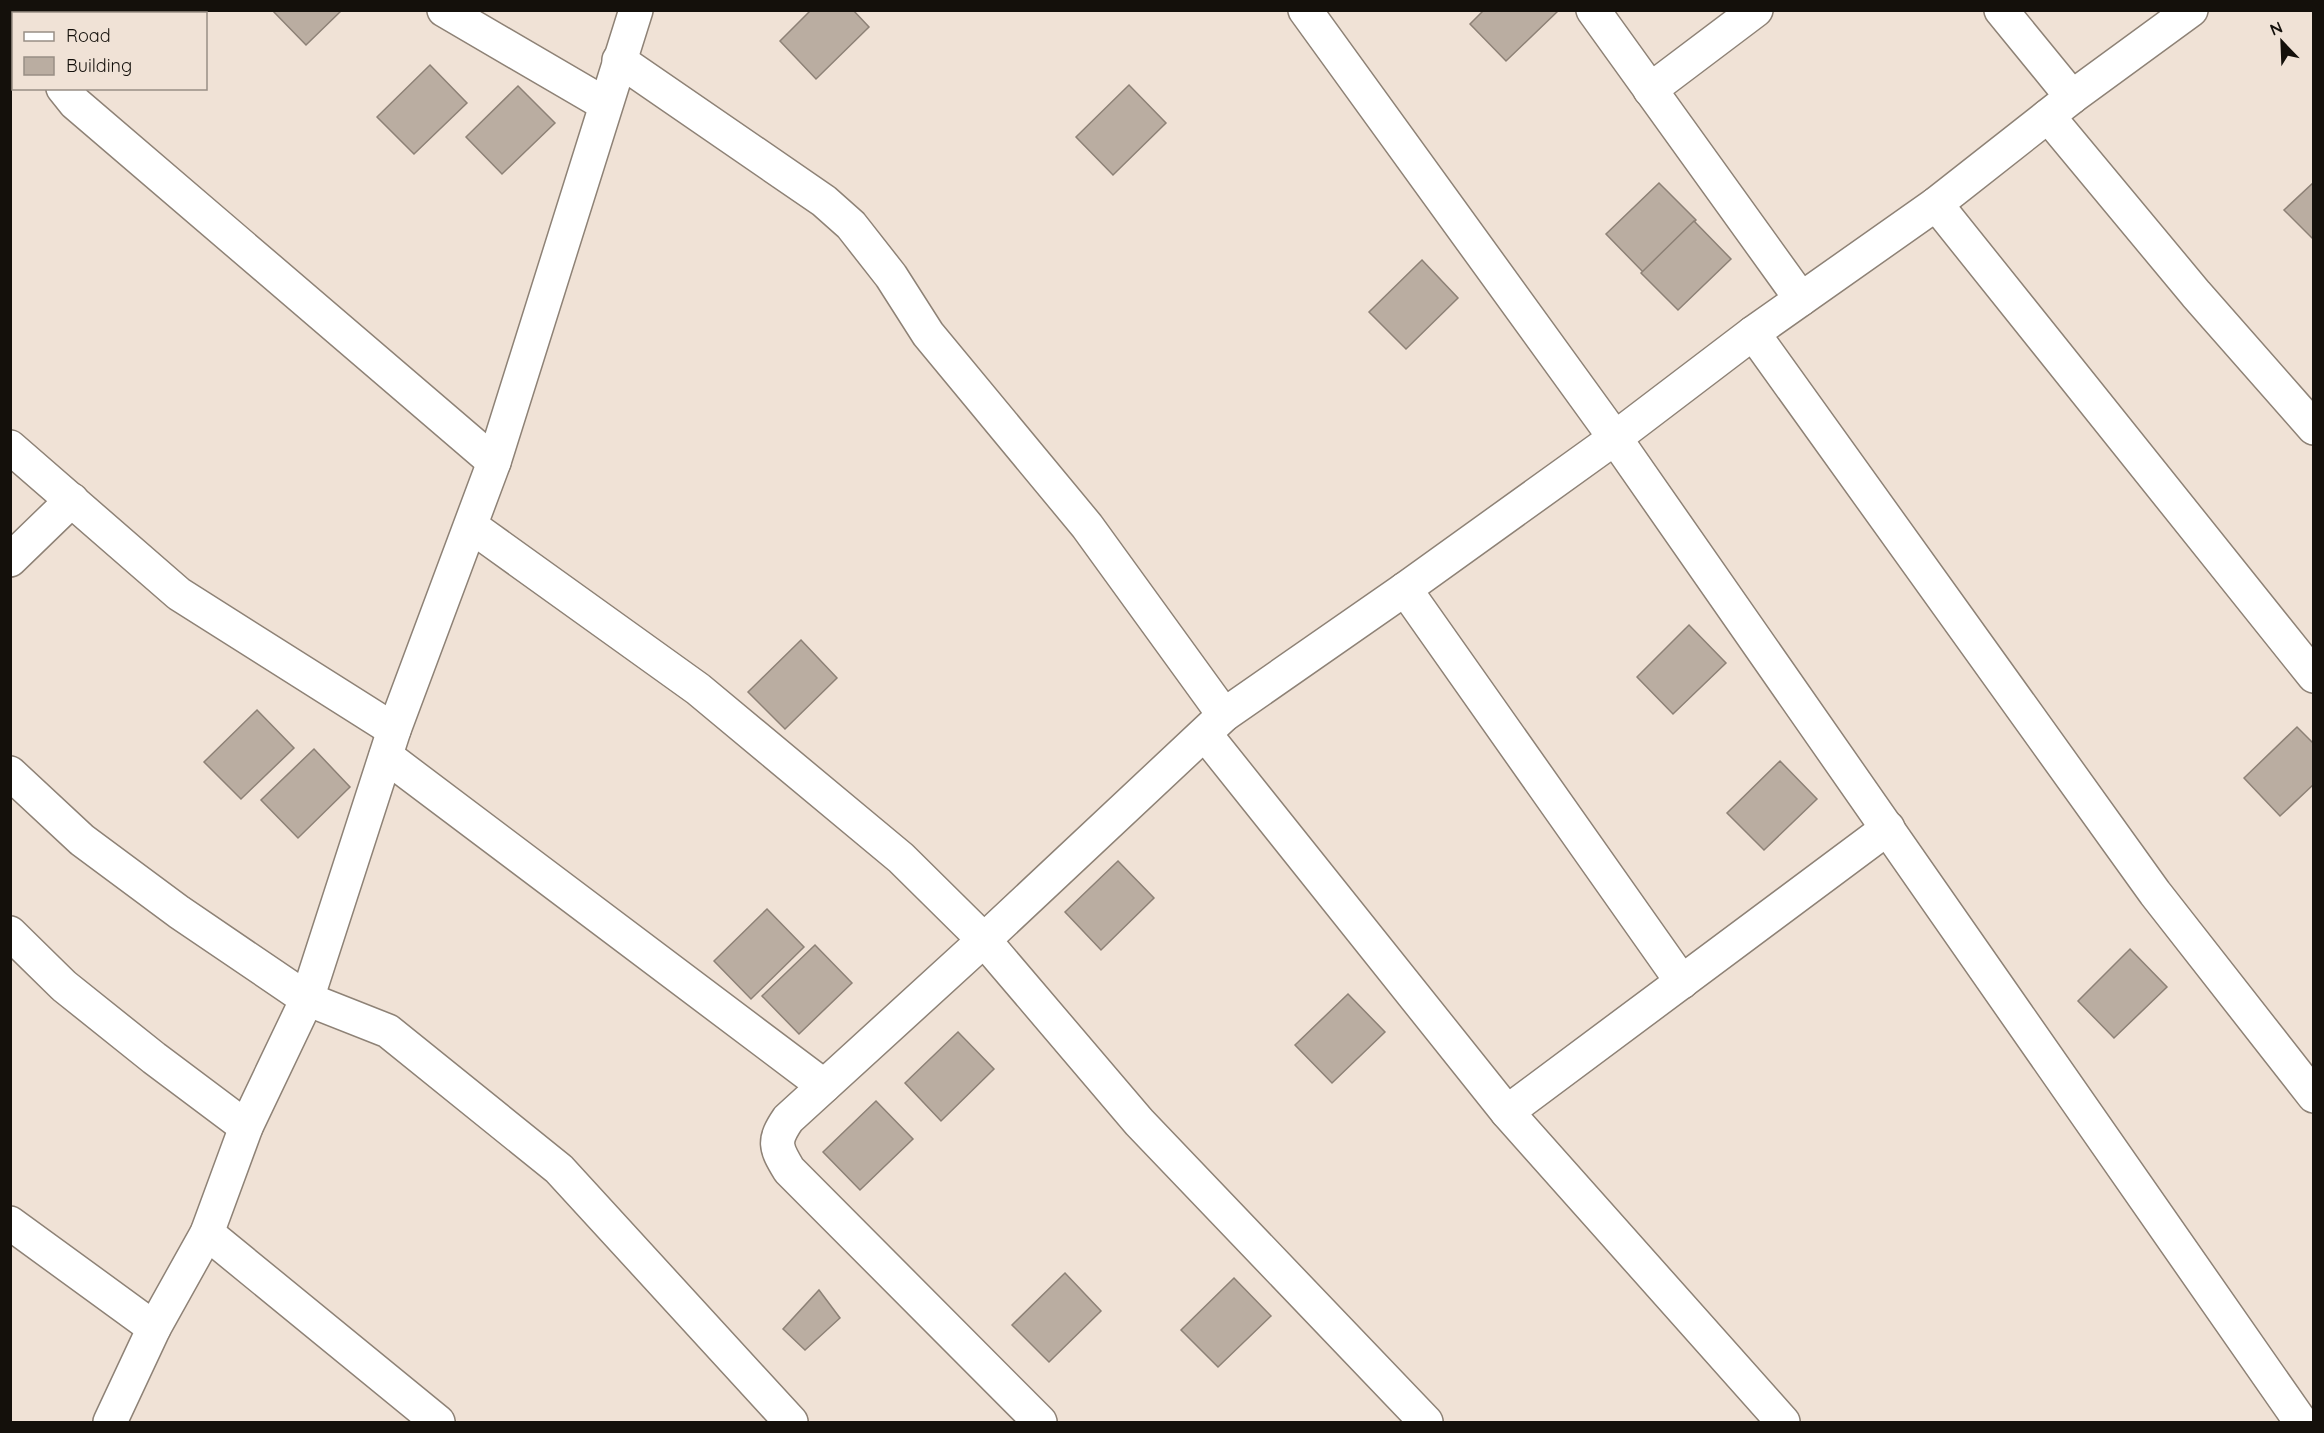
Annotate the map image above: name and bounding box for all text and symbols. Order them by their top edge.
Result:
legend [12,12,207,90]
north arrow [2252,12,2312,72]
text: N [2267,17,2285,40]
text: Road [66,24,111,47]
text: Building [66,54,132,77]

